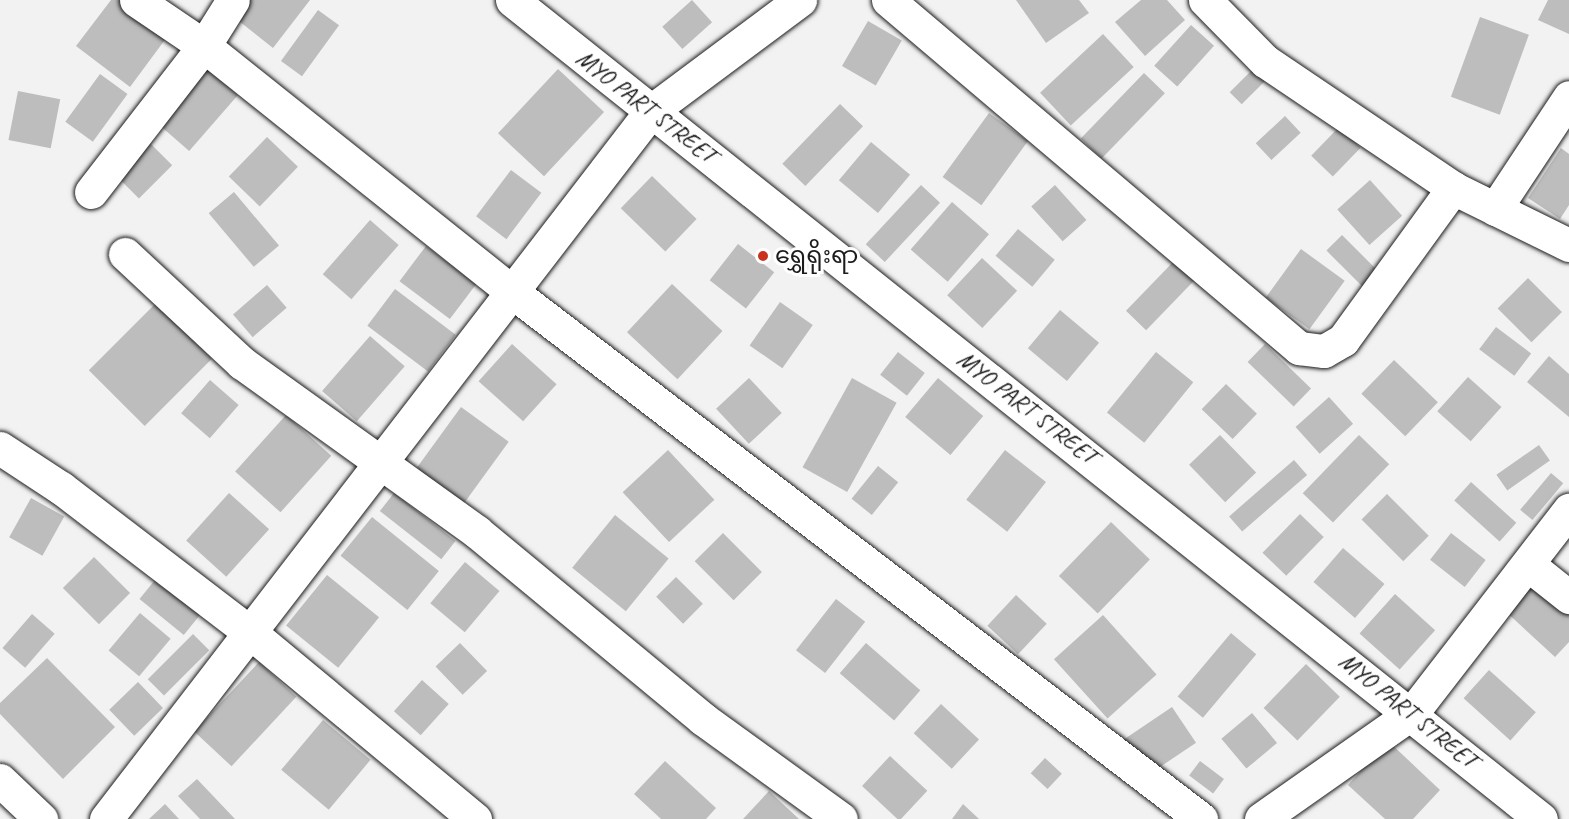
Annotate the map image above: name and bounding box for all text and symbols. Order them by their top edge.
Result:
street label: MYO PART STREET [571,44,721,170]
place label: ရွှေရိုးရာ [775,242,858,270]
marker: ရွှေရိုးရာ [756,249,770,263]
street label: MYO PART STREET [952,345,1102,471]
street label: MYO PART STREET [1334,647,1482,775]

